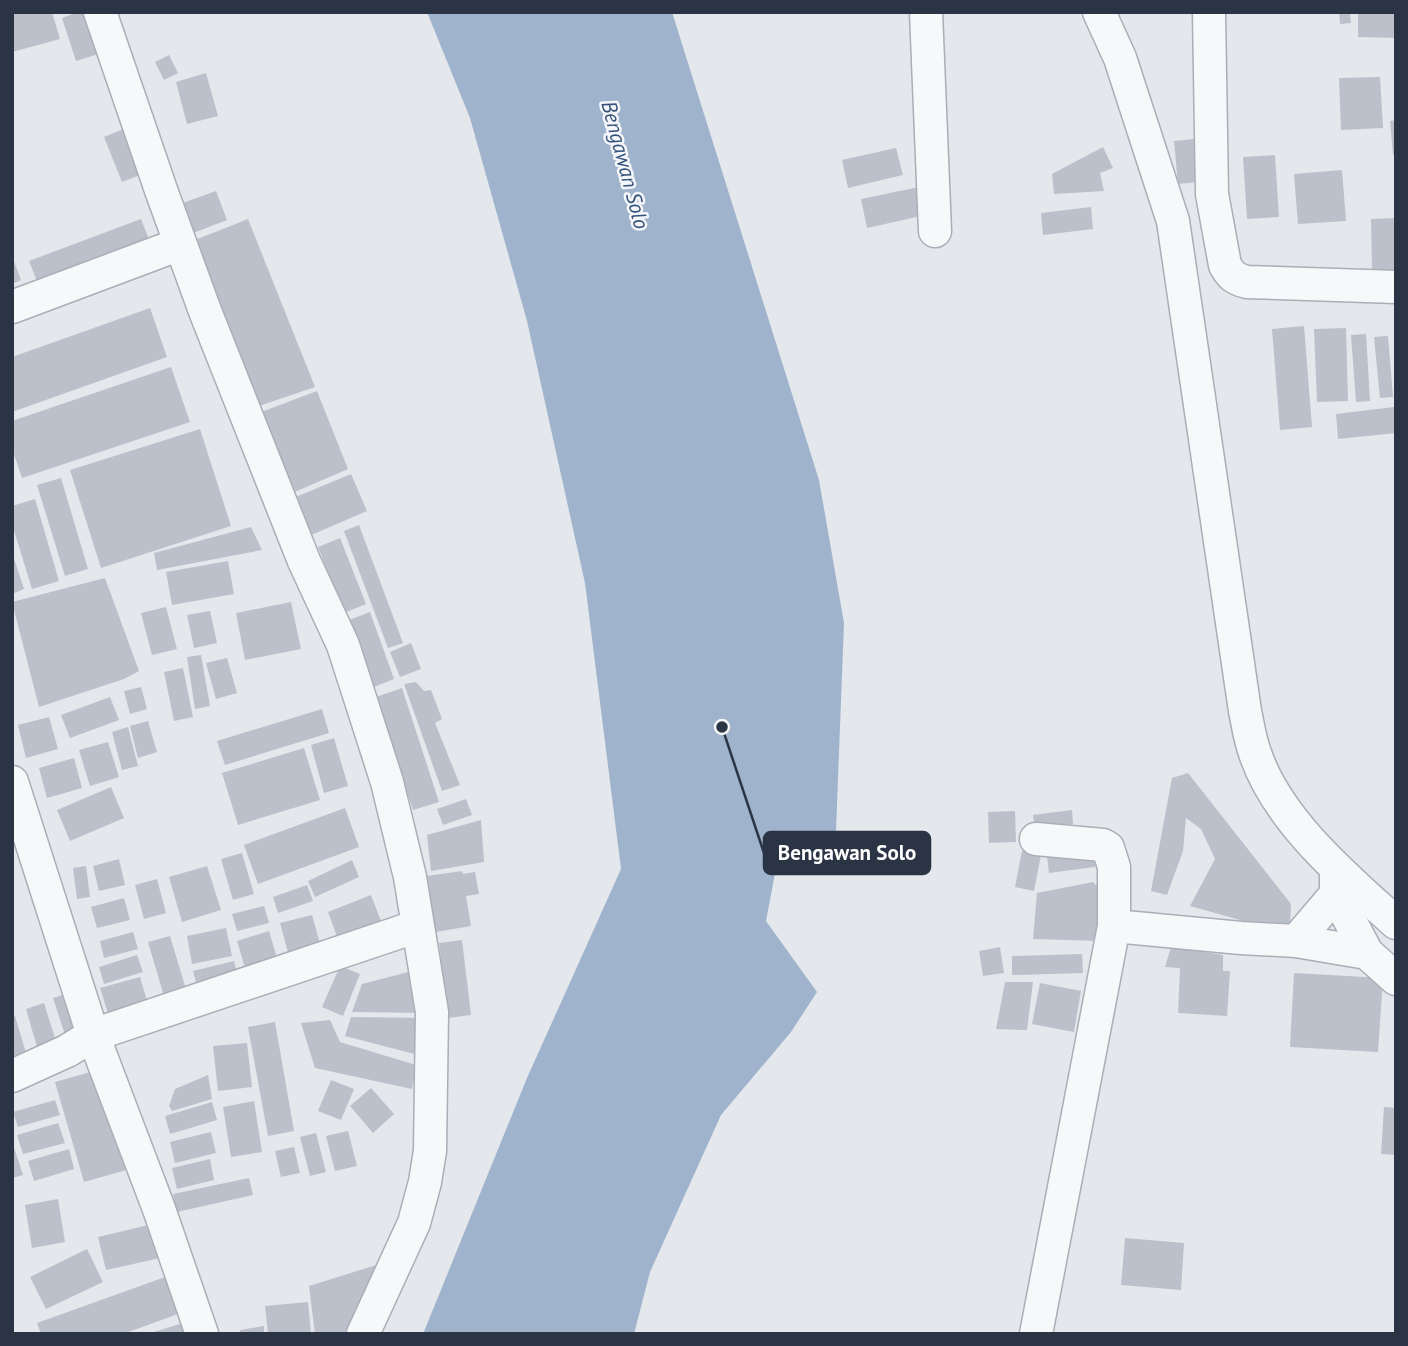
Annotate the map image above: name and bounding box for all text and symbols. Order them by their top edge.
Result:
water label: Bengawan Solo [595,98,656,232]
callout: Bengawan Solo [764,832,930,874]
text: Bengawan Solo [778,839,916,866]

